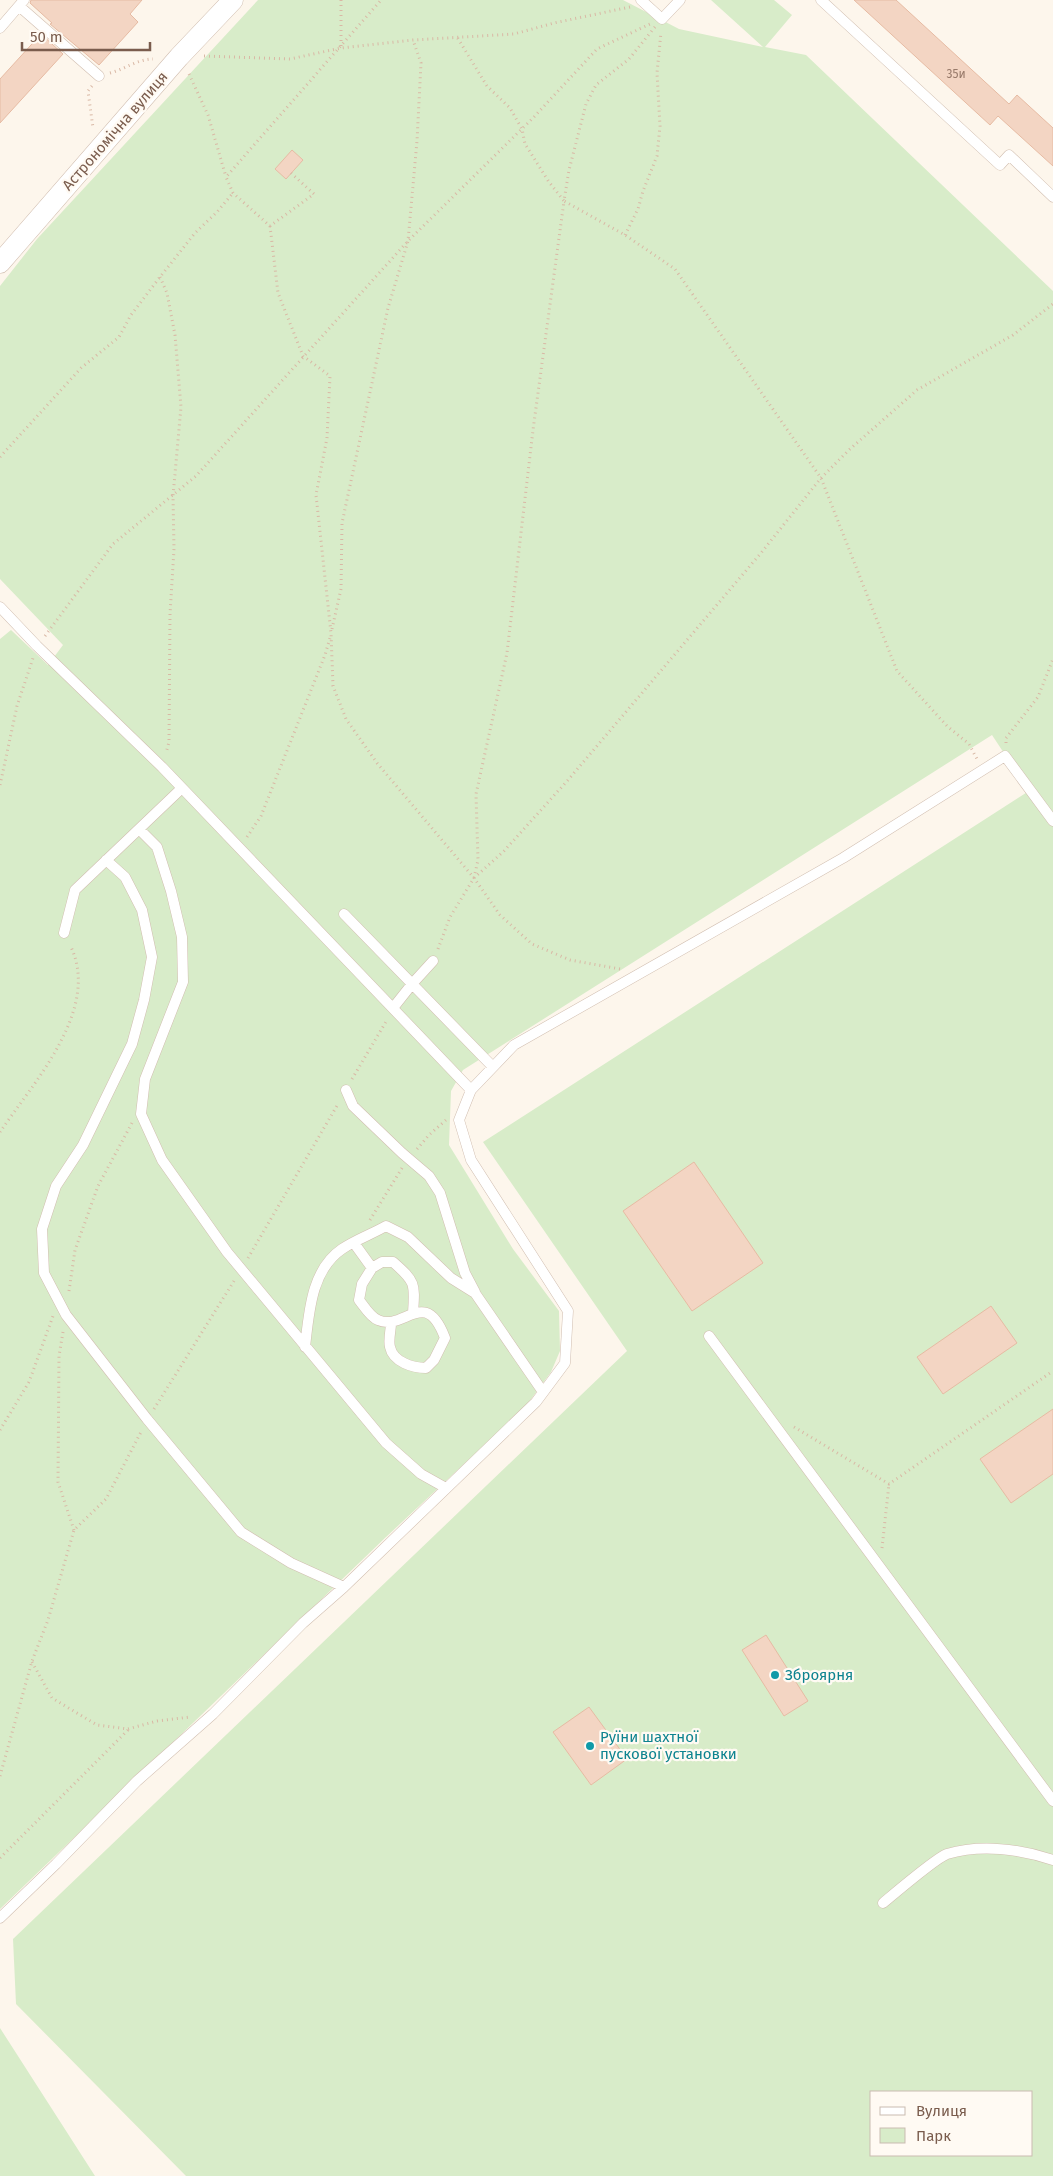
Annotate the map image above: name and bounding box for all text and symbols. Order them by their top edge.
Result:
scale bar [22,20,150,52]
text: 50 m [30,28,63,46]
house number: 35и [946,67,966,81]
street label: Астрономічна вулиця [58,68,172,194]
place label: Зброярня [785,1666,853,1684]
marker: Зброярня [769,1669,781,1681]
place label: Руїни шахтної пускової установки [600,1728,737,1763]
marker: Руїни шахтної пускової установки [584,1740,596,1752]
legend [870,2091,1033,2156]
text: Вулиця [916,2102,967,2120]
text: Парк [916,2127,951,2145]

